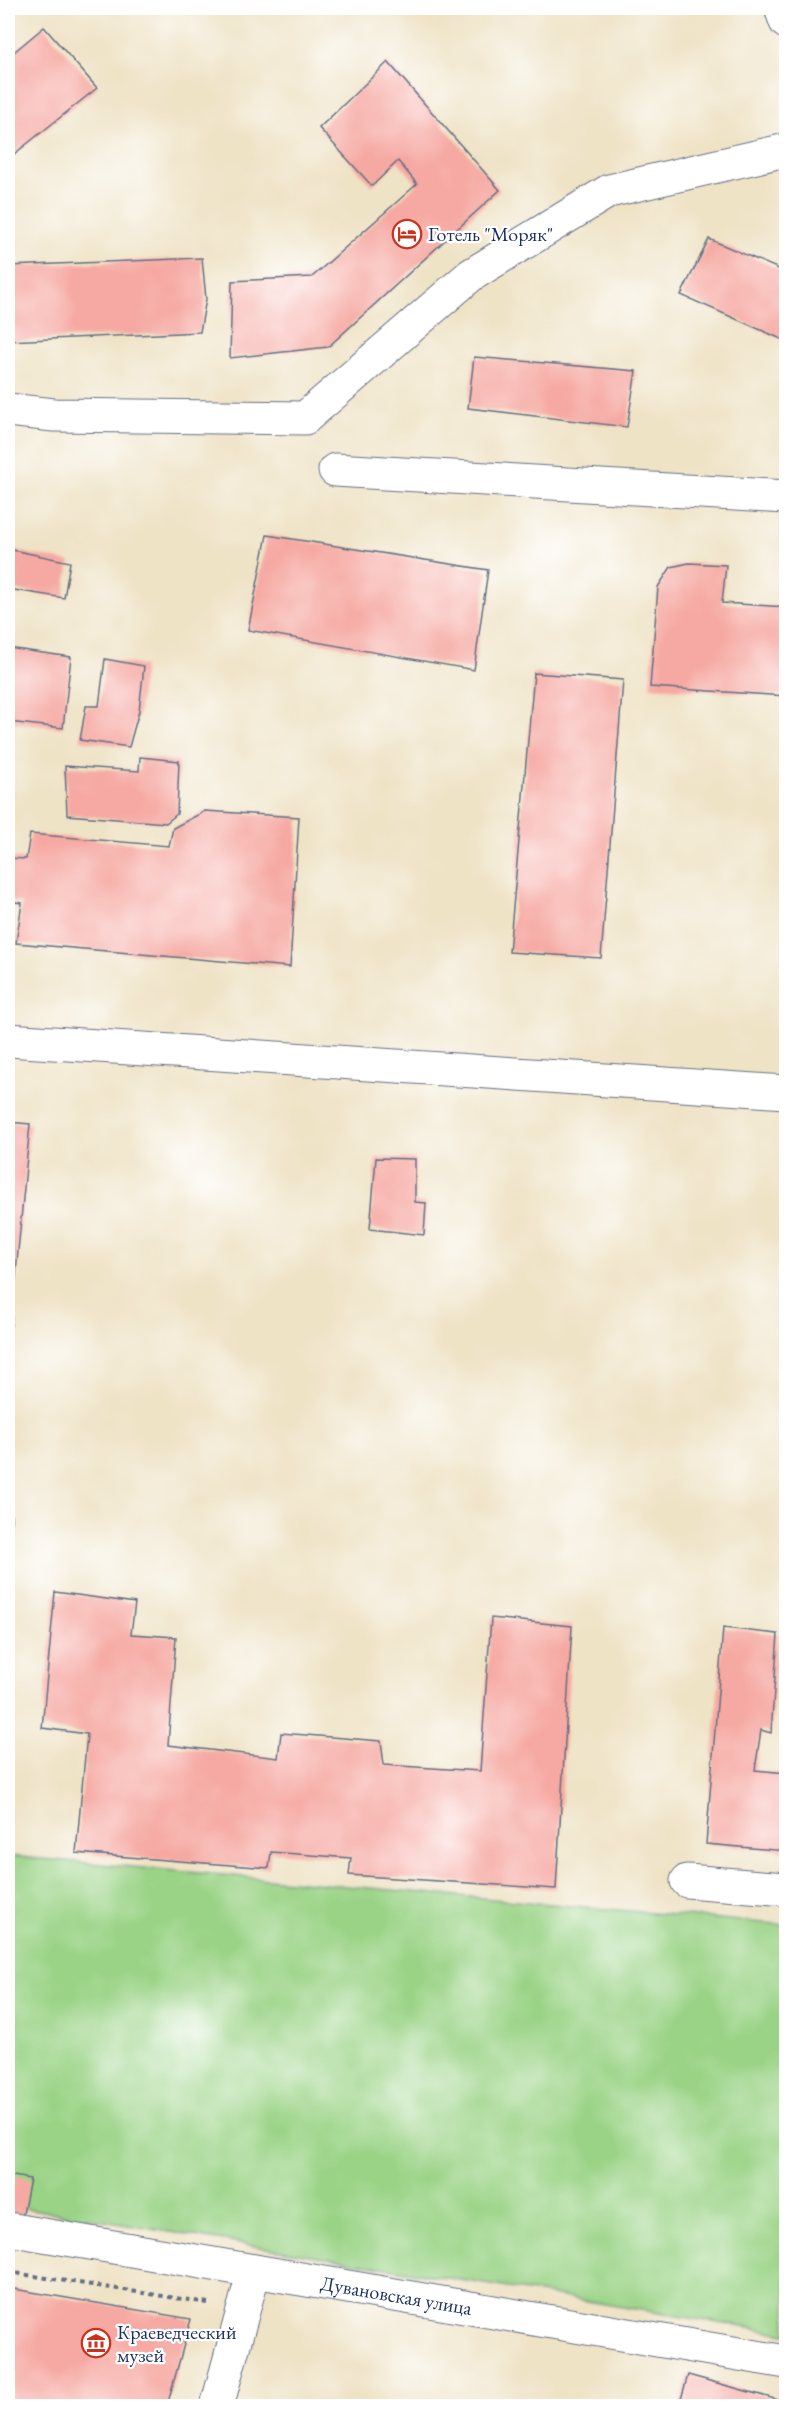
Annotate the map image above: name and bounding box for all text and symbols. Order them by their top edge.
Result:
hotel icon: Готель "Моряк" [391,218,423,250]
place label: Готель "Моряк" [428,221,553,247]
street label: Дувановская улица [319,2270,474,2321]
place label: Краеведческий музей [117,2319,237,2368]
museum icon: Краеведческий музей [80,2327,112,2359]

